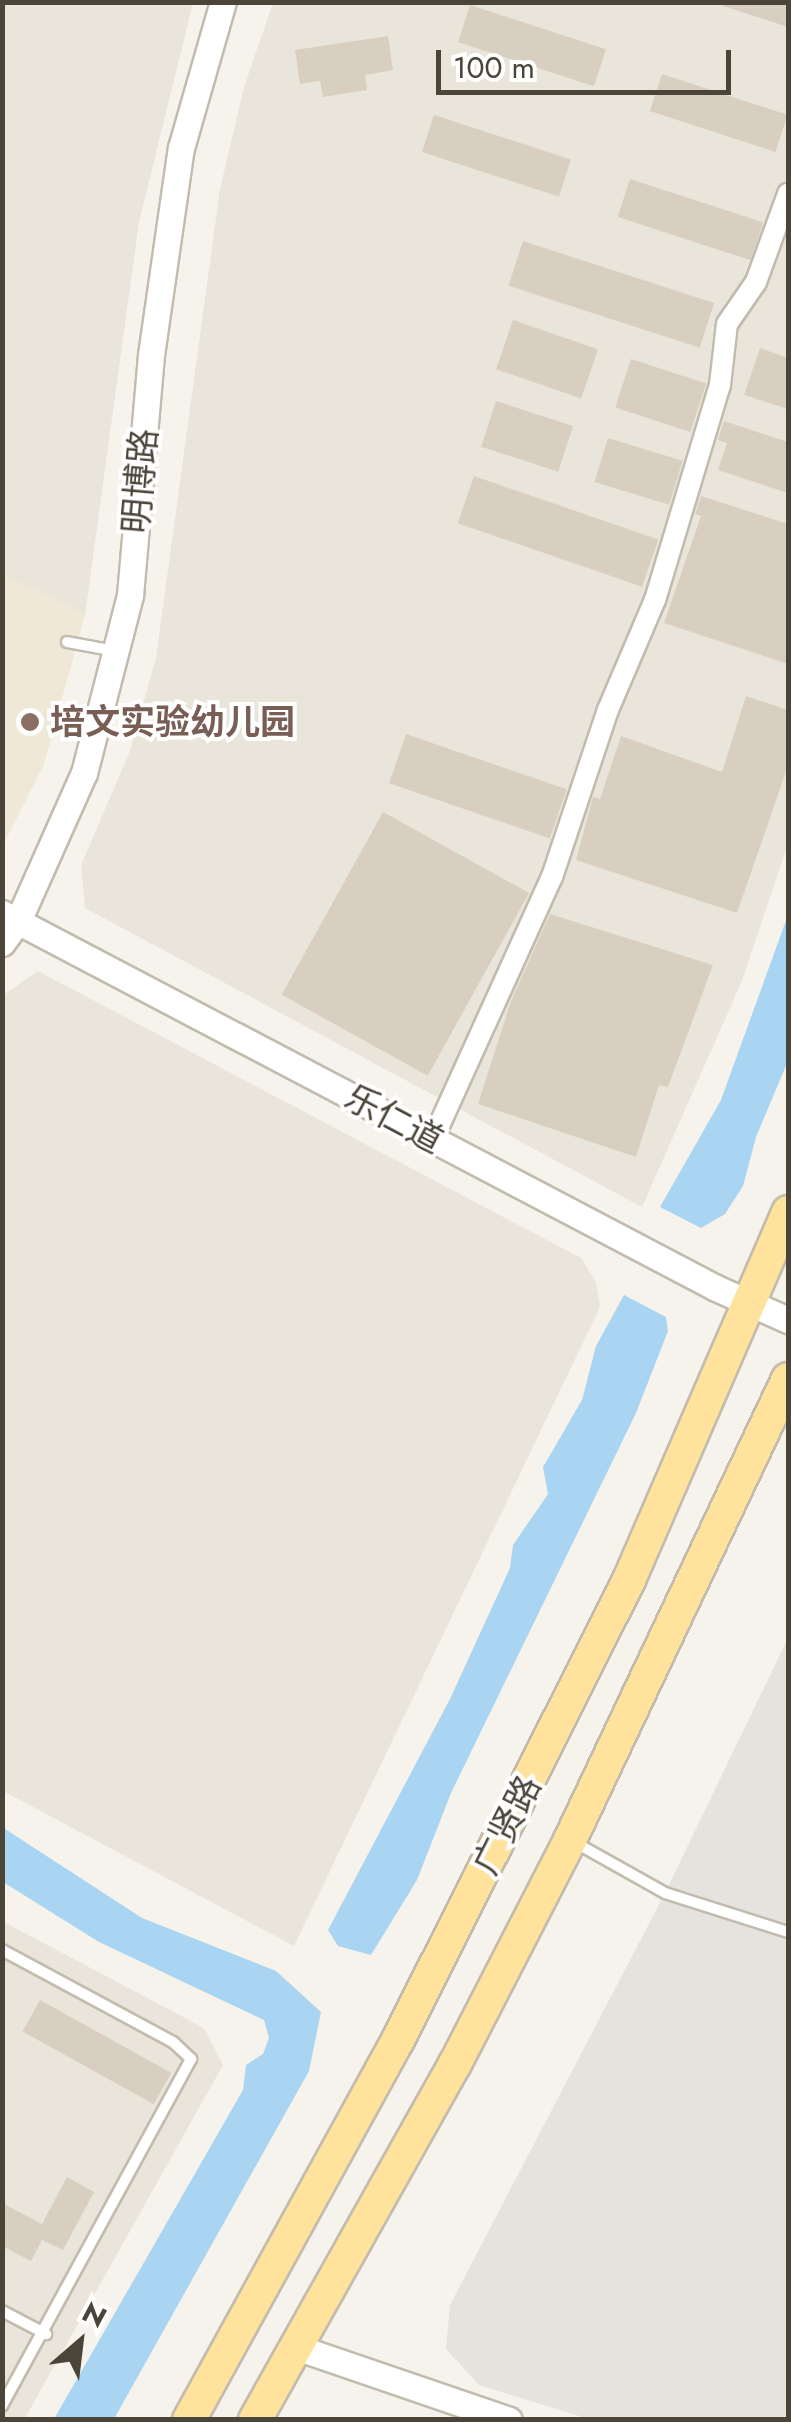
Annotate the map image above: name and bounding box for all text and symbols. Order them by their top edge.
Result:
scale bar [441,30,736,92]
text: 100 m [453,46,535,89]
street label: 明博路 [115,427,165,535]
place label: 培文实验幼儿园 [50,701,295,743]
marker: 培文实验幼儿园 [19,711,41,733]
street label: 乐仁道 [338,1076,450,1162]
street label: 广贤路 [464,1769,550,1881]
north arrow [30,2292,130,2392]
text: N [75,2292,114,2338]

